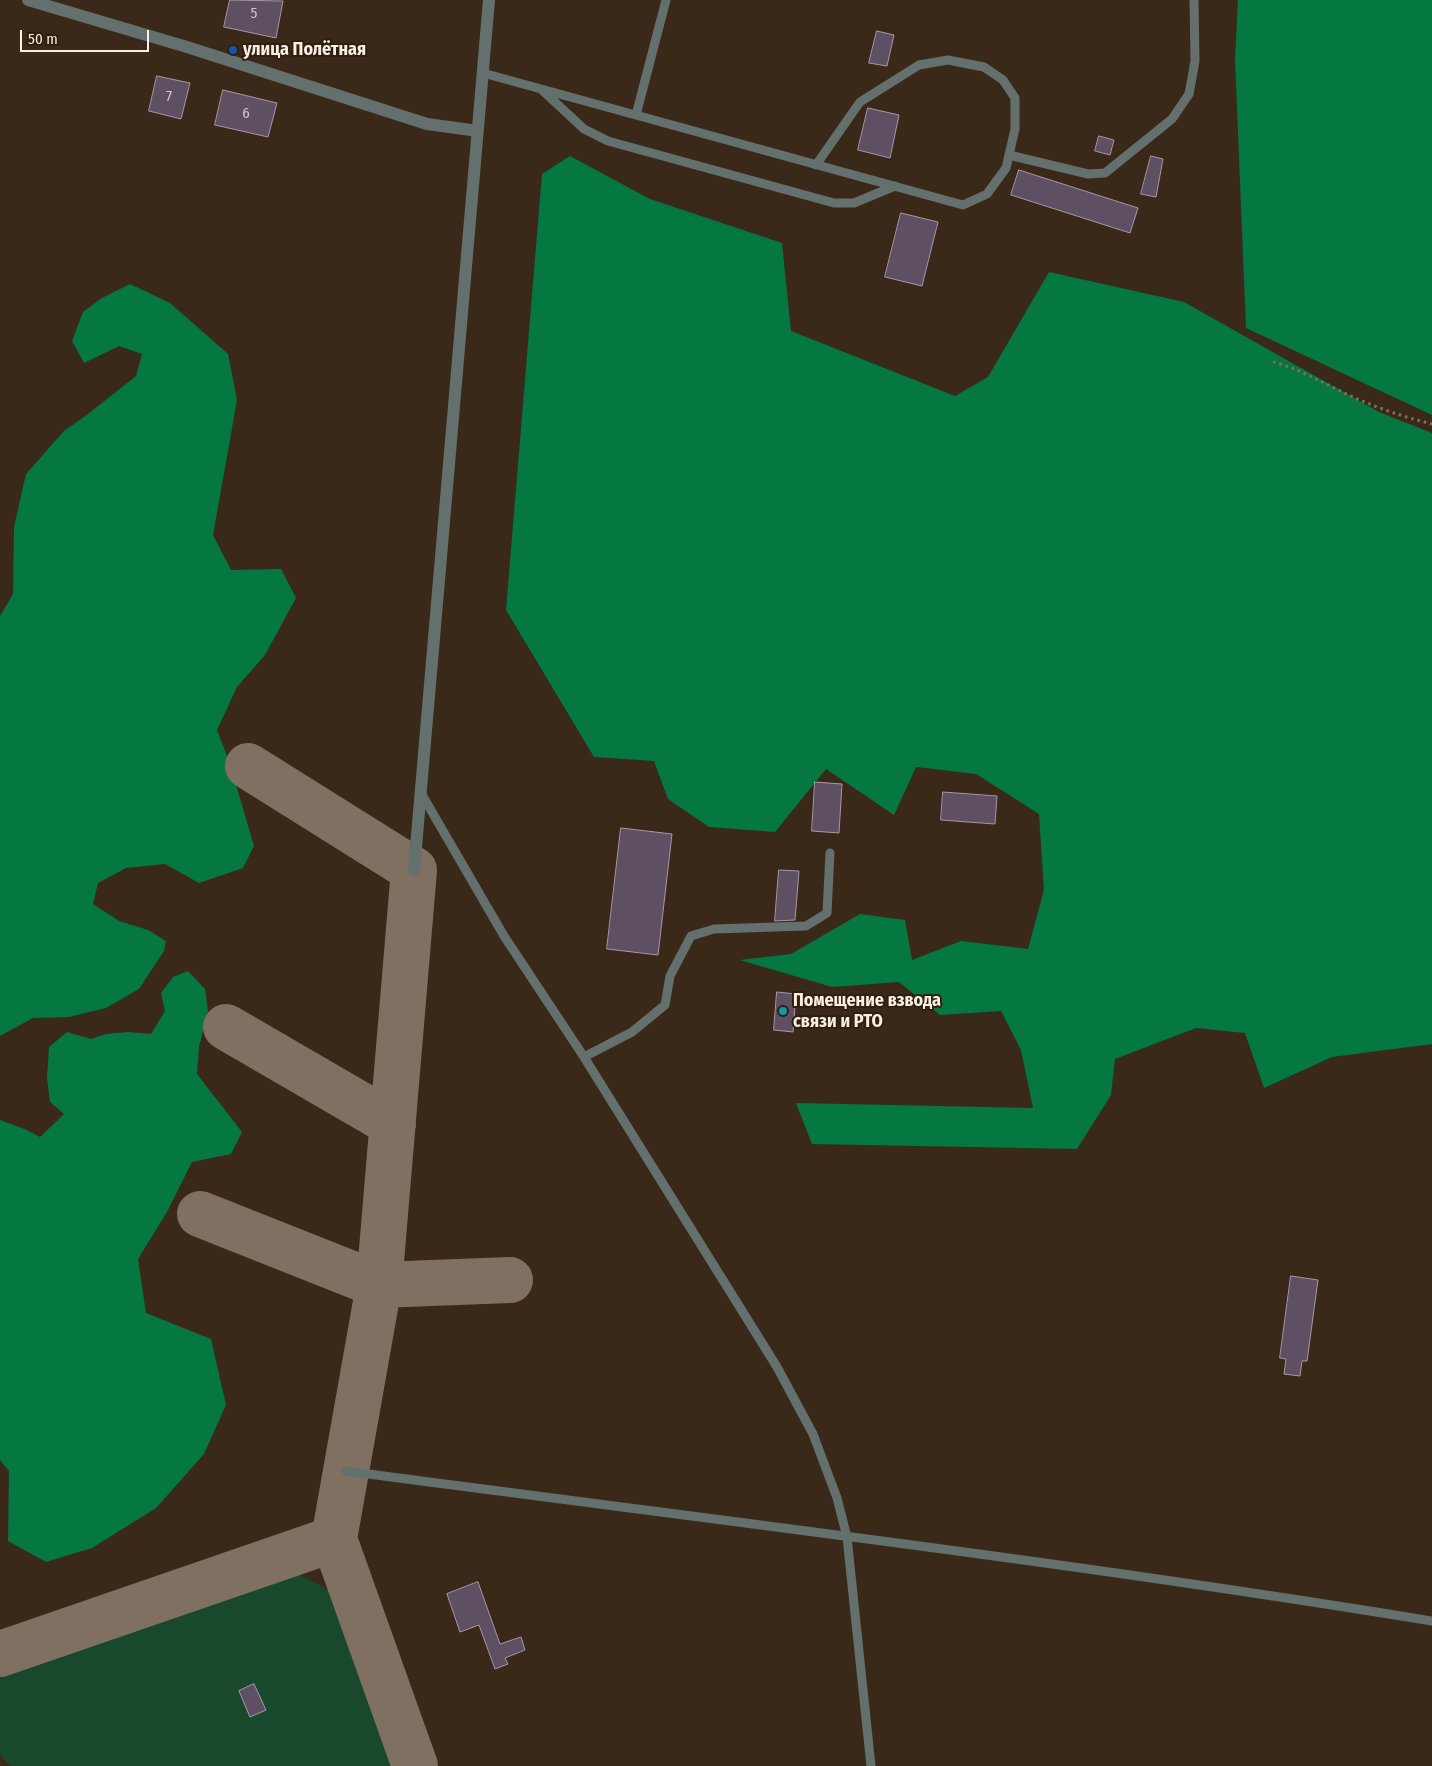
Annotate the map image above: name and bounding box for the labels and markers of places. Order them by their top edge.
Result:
place label: улица Полётная [243,39,366,61]
marker: улица Полётная [227,44,239,56]
place label: Помещение взвода связи и РТО [793,990,941,1032]
marker: Помещение взвода связи и РТО [777,1005,789,1017]

